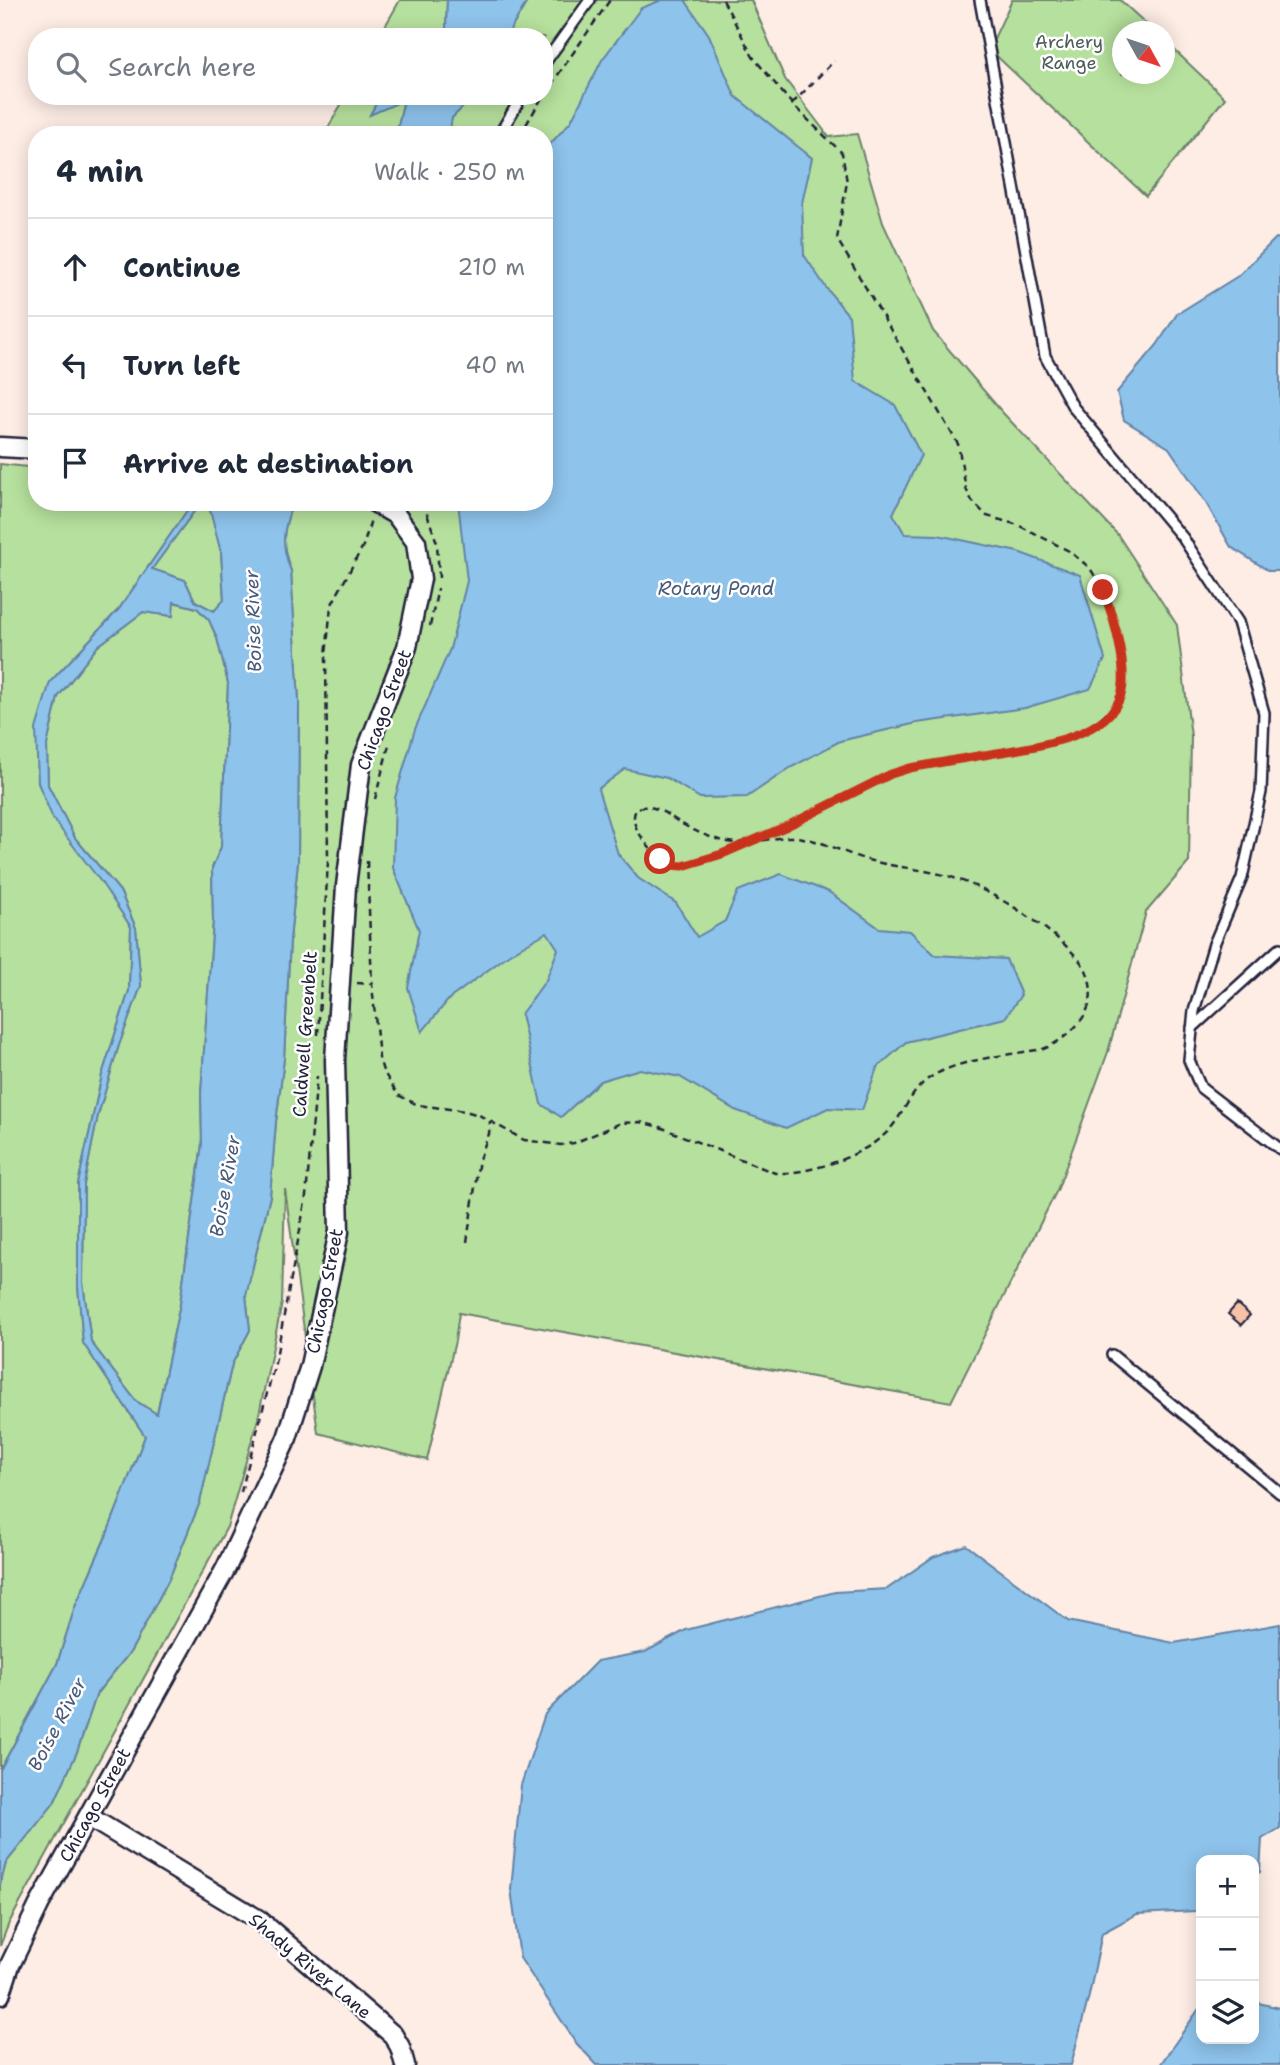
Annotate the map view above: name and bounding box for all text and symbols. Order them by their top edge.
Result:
north arrow [1112,21,1175,84]
search box [28,28,553,105]
park label: Archery Range [1035,30,1103,75]
icon: search [52,48,90,86]
text: Search here [108,49,257,84]
text: 4 min [56,151,143,192]
text: Walk · 250 m [374,157,525,187]
icon: ahead [56,248,94,286]
text: Continue [123,250,241,285]
text: 210 m [457,252,525,282]
icon: left [56,346,94,384]
text: Turn left [123,348,240,383]
text: 40 m [465,350,525,380]
icon: arrive [56,444,94,482]
text: Arrive at destination [123,446,413,481]
water label: Boise River [239,568,267,673]
route end [1087,574,1118,605]
water label: Rotary Pond [658,576,774,601]
street label: Chicago Street [351,646,417,774]
route start [644,843,675,874]
street label: Caldwell Greenbelt [287,950,323,1118]
water label: Boise River [204,1132,246,1239]
street label: Chicago Street [301,1226,349,1356]
water label: Boise River [22,1672,93,1775]
street label: Chicago Street [54,1743,136,1866]
map controls [1196,1855,1259,2044]
button: + [1196,1855,1259,1918]
street label: Shady River Lane [244,1908,376,2024]
button: − [1196,1918,1259,1981]
button: layers [1196,1981,1259,2044]

